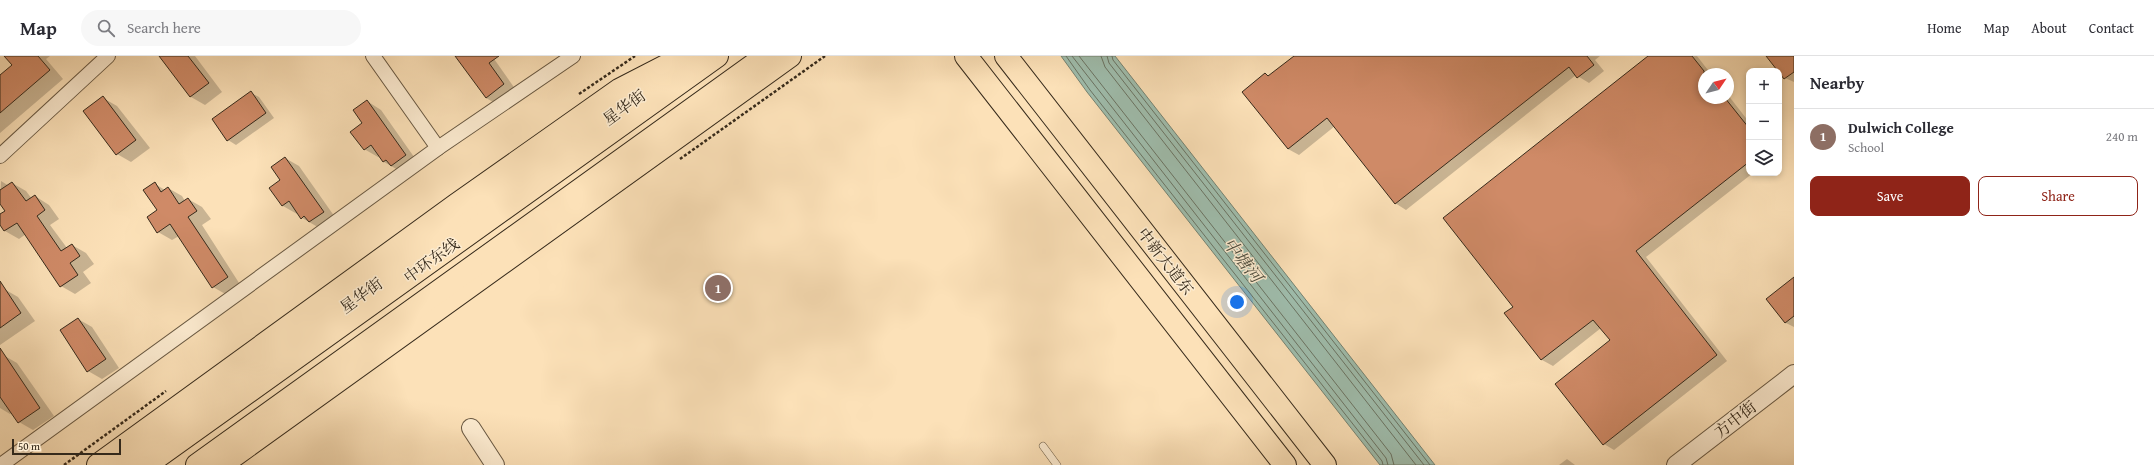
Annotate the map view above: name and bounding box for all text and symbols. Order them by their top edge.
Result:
search box [81,10,361,46]
text: Map [20,14,57,42]
icon: search [95,17,117,39]
text: Search here [127,17,201,38]
text: Home [1927,18,1962,38]
text: Map [1984,18,2009,38]
text: About [2031,18,2067,38]
text: Contact [2089,18,2134,38]
north arrow [1698,68,1734,104]
map controls [1746,68,1782,176]
button: + [1746,68,1782,104]
text: Nearby [1810,70,1864,95]
street label: 星华街 [598,83,650,131]
button: − [1746,104,1782,140]
text: Dulwich College [1848,117,1954,138]
text: 1 [1820,127,1826,146]
text: 240 m [2106,127,2138,146]
text: School [1848,138,1884,157]
button: layers [1746,140,1782,176]
button: Save [1810,176,1970,216]
button: Share [1978,176,2138,216]
street label: 中新大道东 [1132,222,1200,300]
street label: 中环东线 [398,231,464,289]
water label: 中塘河 [1218,232,1271,290]
street label: 星华街 [335,271,387,319]
pin: 1 [705,273,731,303]
your location [1227,292,1247,312]
street label: 方中街 [1709,395,1761,443]
scale bar [12,437,121,456]
text: 50 m [18,438,40,454]

